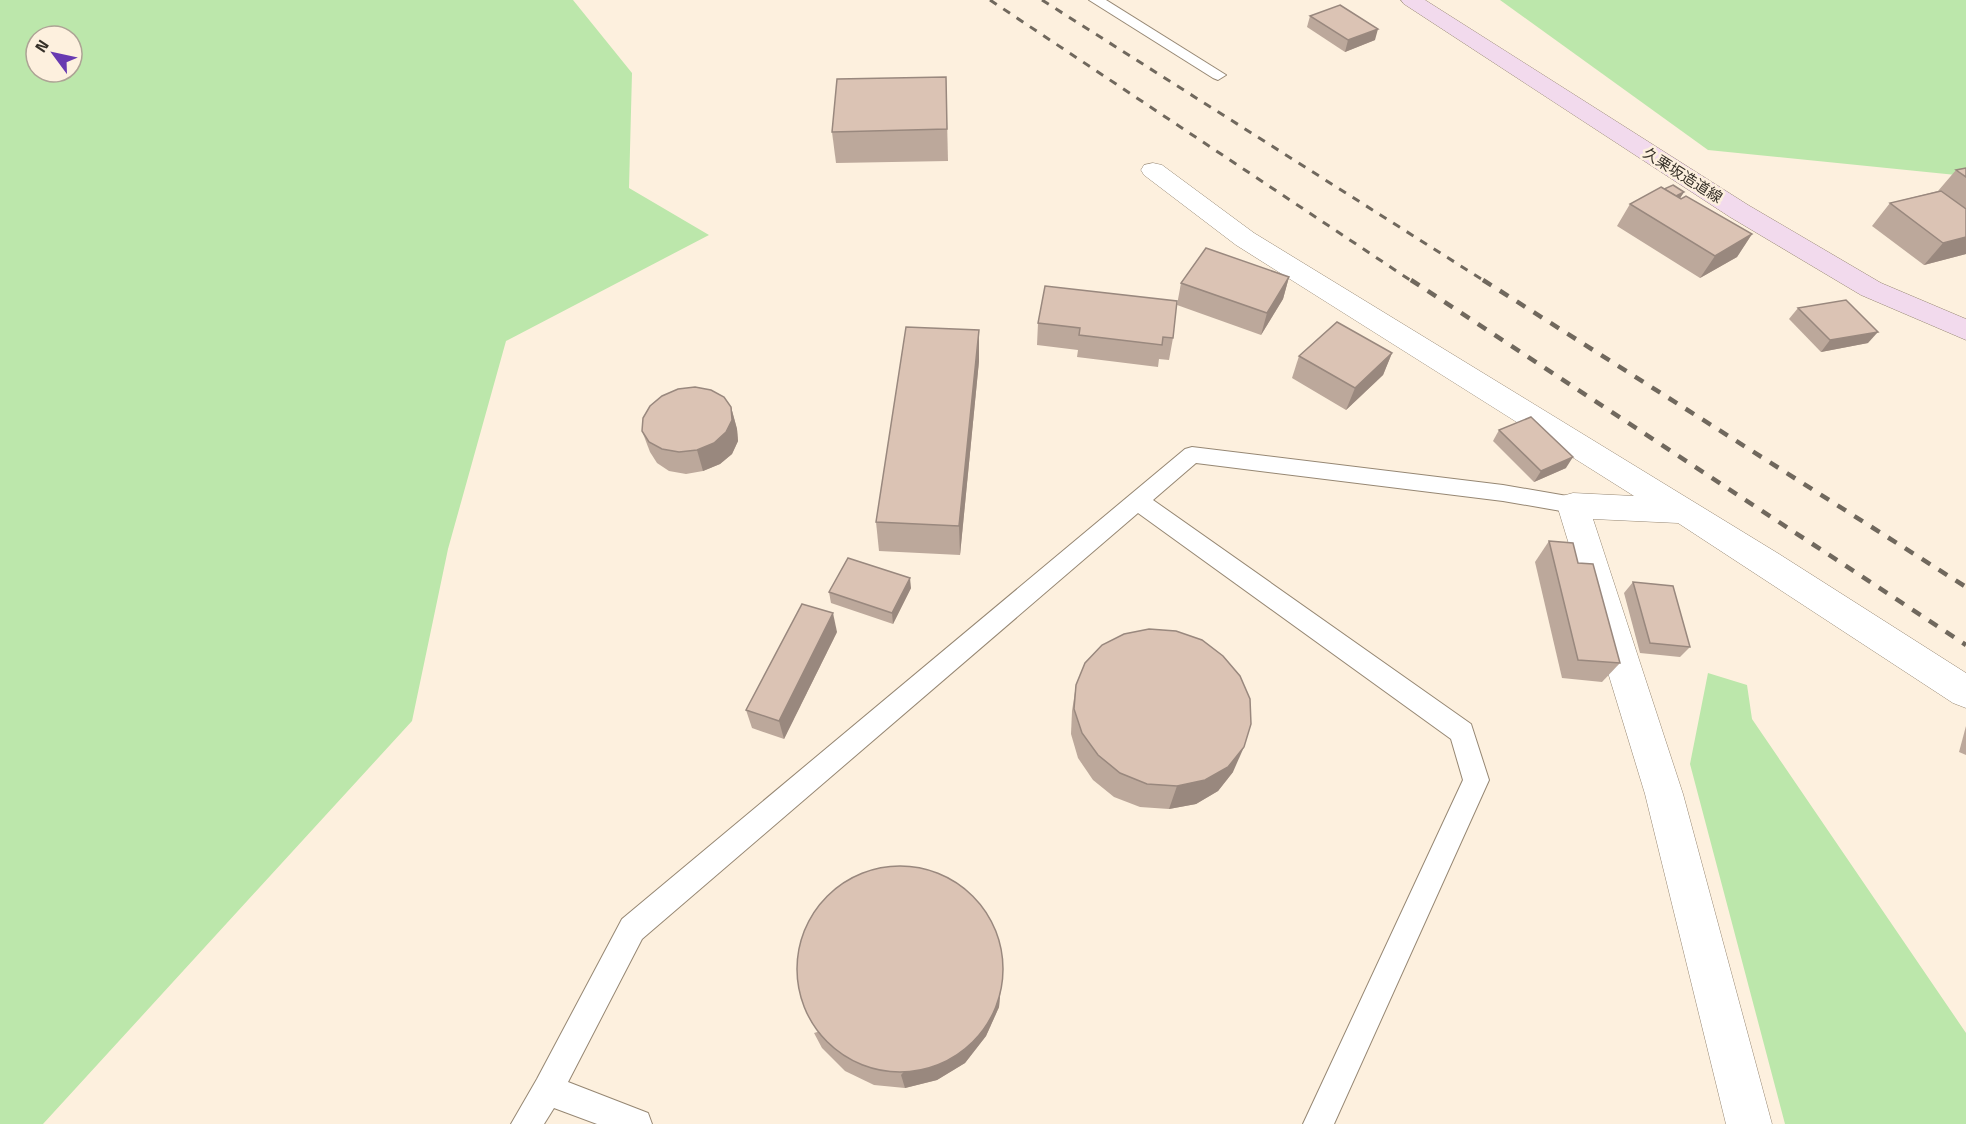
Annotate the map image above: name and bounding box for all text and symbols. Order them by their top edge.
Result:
north arrow [24,24,84,84]
text: N [28,35,55,57]
street label: 久栗坂造道線 [1639,141,1727,209]

